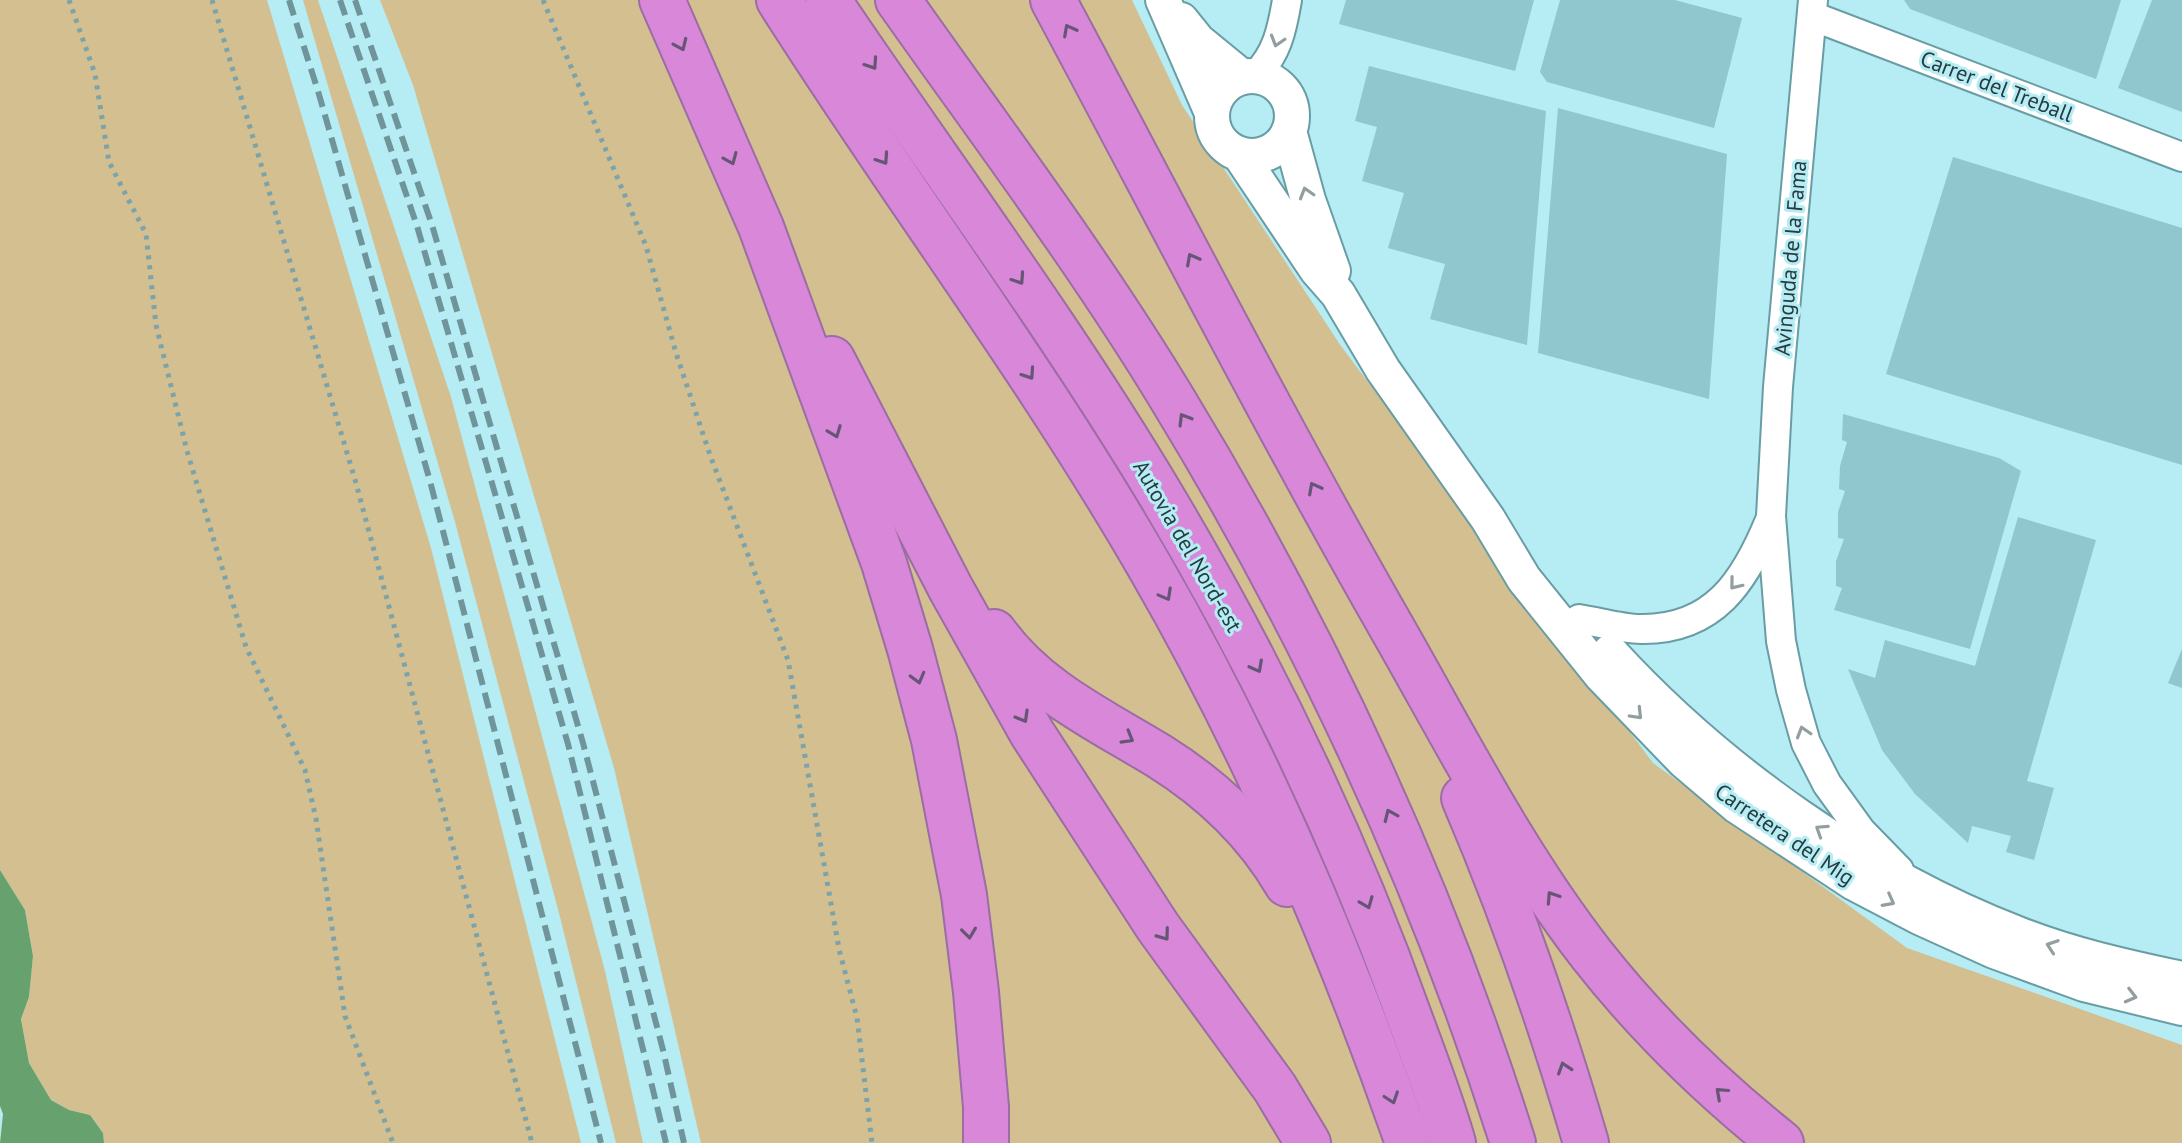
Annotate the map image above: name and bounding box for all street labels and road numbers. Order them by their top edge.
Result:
street label: Carrer del Treball [1917,44,2078,128]
street label: Avinguda de la Fama [1768,159,1812,357]
street label: Autovia del Nord-est [1127,455,1249,637]
street label: Carretera del Mig [1710,777,1860,891]

